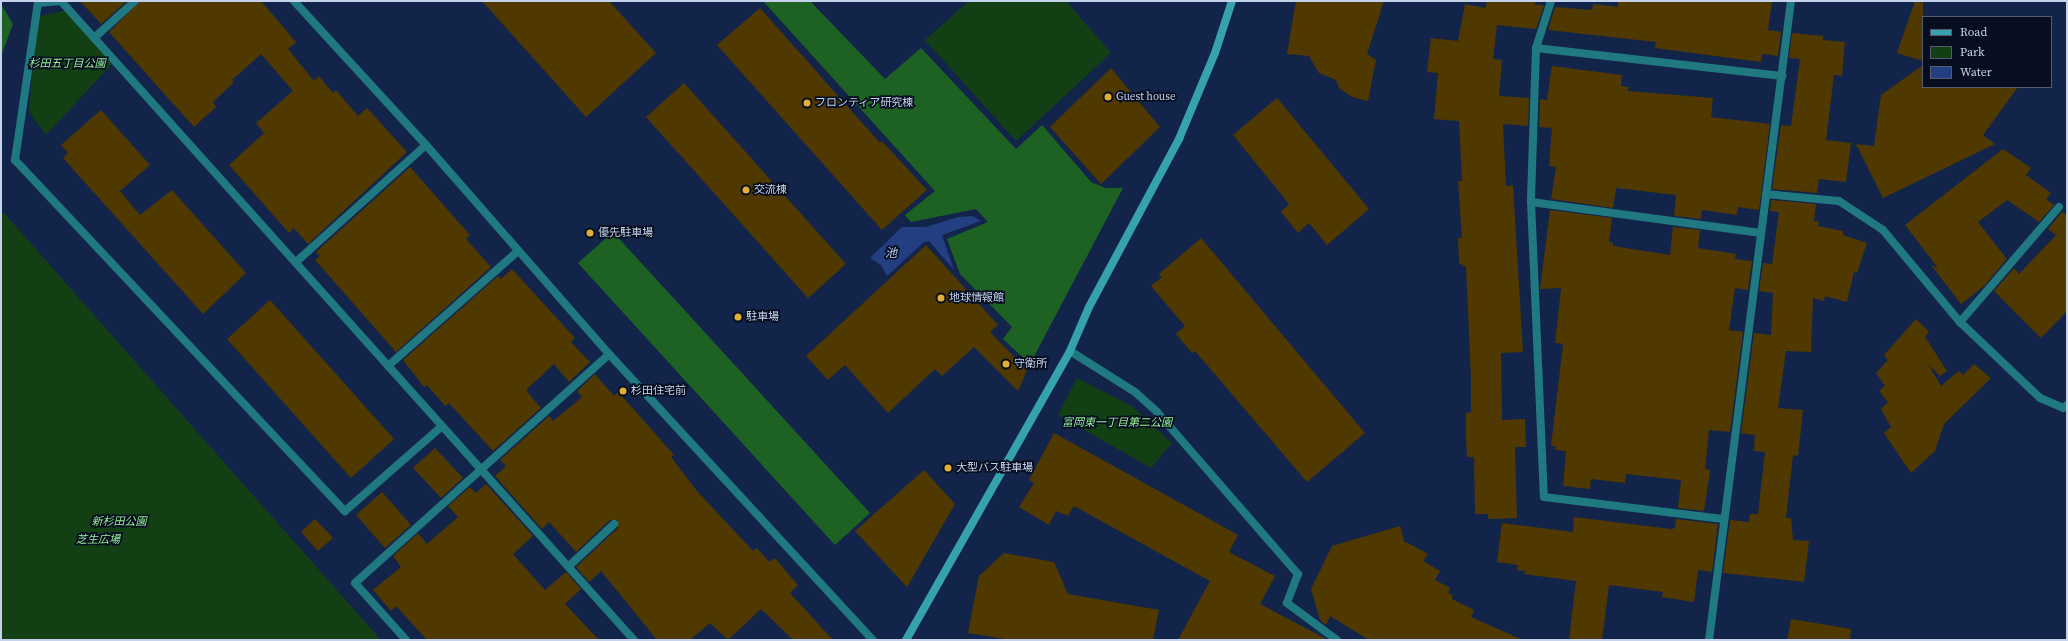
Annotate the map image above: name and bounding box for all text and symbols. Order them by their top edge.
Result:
legend [1922,16,2052,88]
text: Road [1960,24,1987,40]
text: Park [1960,44,1985,60]
park label: 杉田五丁目公園 [29,57,105,71]
text: Water [1960,64,1992,80]
place label: Guest house [1116,90,1176,104]
marker: Guest house [1103,92,1113,102]
place label: フロンティア研究棟 [815,96,914,110]
marker: フロンティア研究棟 [802,98,812,108]
place label: 交流棟 [754,183,787,197]
marker: 交流棟 [741,185,751,195]
place label: 優先駐車場 [598,226,653,240]
marker: 優先駐車場 [585,228,595,238]
water label: 池 [885,247,897,261]
place label: 地球情報館 [949,291,1004,305]
marker: 地球情報館 [936,293,946,303]
place label: 駐車場 [746,310,779,324]
marker: 駐車場 [733,312,743,322]
place label: 守衛所 [1014,357,1047,371]
marker: 守衛所 [1001,359,1011,369]
place label: 杉田住宅前 [631,384,686,398]
marker: 杉田住宅前 [618,386,628,396]
park label: 富岡東一丁目第二公園 [1062,416,1172,430]
place label: 大型バス駐車場 [956,461,1033,475]
marker: 大型バス駐車場 [943,463,953,473]
park label: 新杉田公園 [92,515,146,529]
park label: 芝生広場 [76,533,120,547]

